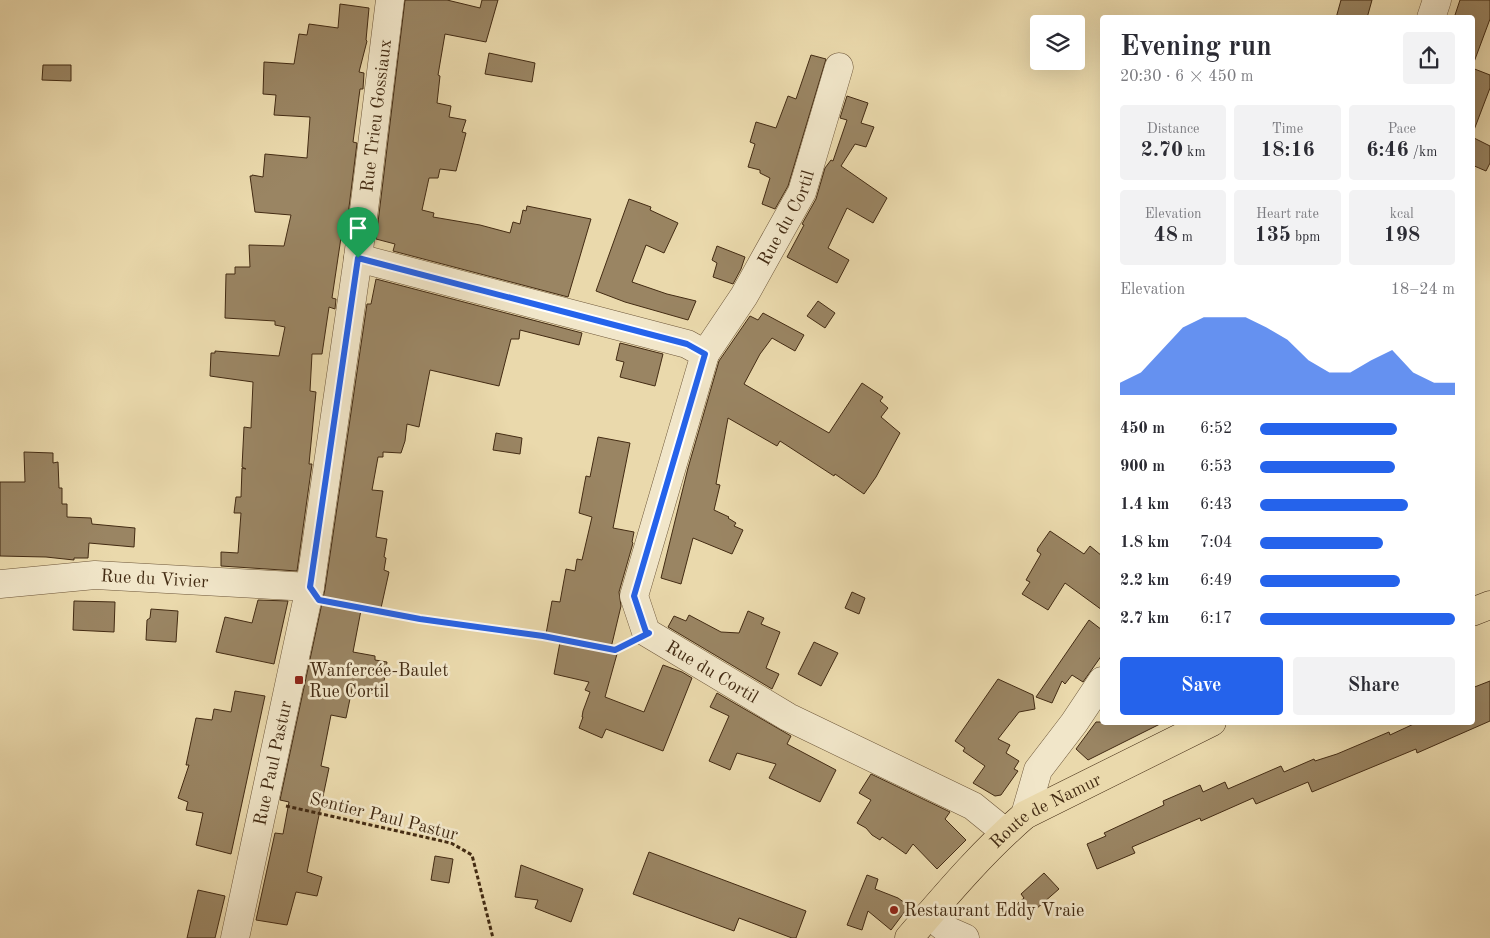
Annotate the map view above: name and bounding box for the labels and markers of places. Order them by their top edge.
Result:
pin [337,207,379,258]
place label: Wanfercée-Baulet Rue Cortil [309,662,448,701]
marker: Wanfercée-Baulet Rue Cortil [293,674,305,686]
place label: Restaurant Eddy Vraie [904,902,1084,920]
marker: Restaurant Eddy Vraie [888,904,900,916]

